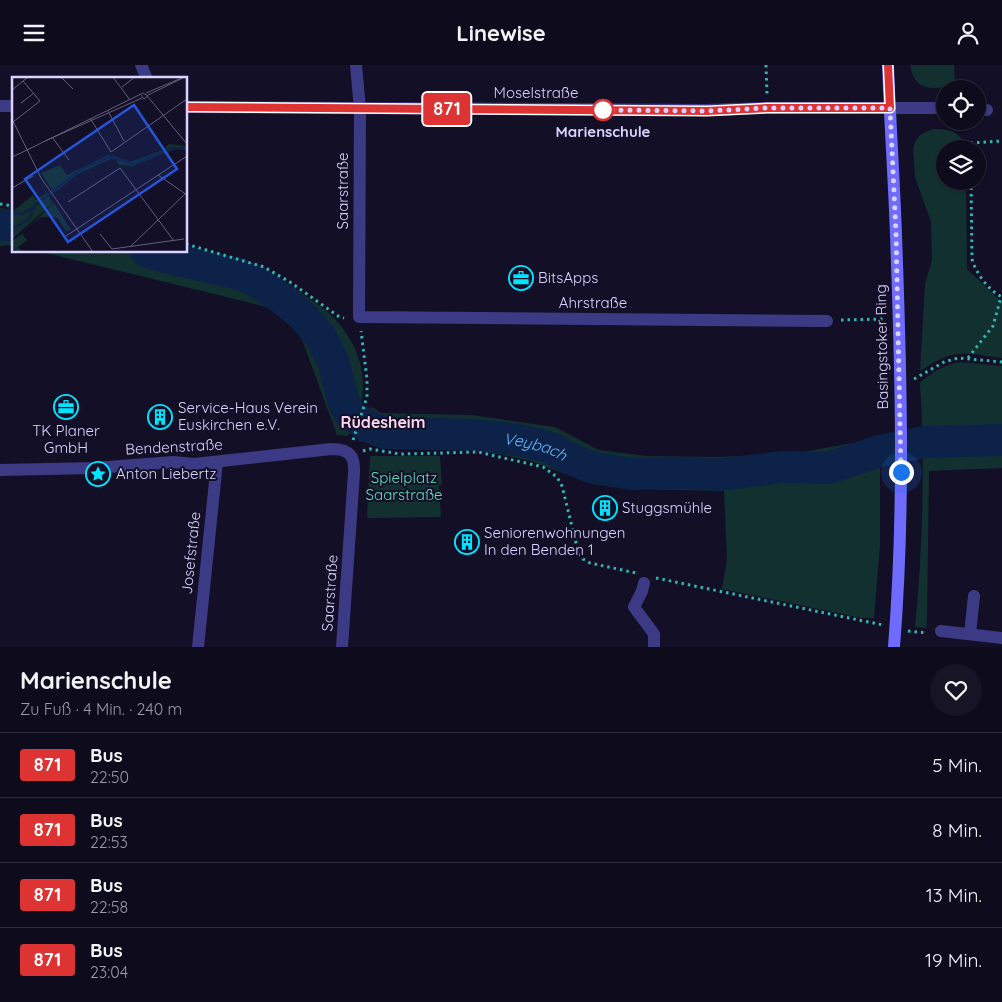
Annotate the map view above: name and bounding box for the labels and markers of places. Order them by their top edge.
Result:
marker: Marienschule [592,99,614,121]
place label: Marienschule [556,122,651,141]
office icon: BitsApps [508,265,534,291]
place label: BitsApps [538,268,598,287]
office icon: TK Planer GmbH [53,394,79,420]
place label: Service-Haus Verein Euskirchen e.V. [178,398,318,434]
building icon: Service-Haus Verein Euskirchen e.V. [147,404,173,430]
place label: TK Planer GmbH [32,421,100,457]
place icon: Anton Liebertz [85,461,111,487]
place label: Anton Liebertz [116,464,217,483]
building icon: Stuggsmühle [592,495,618,521]
place label: Stuggsmühle [622,498,712,517]
place label: Seniorenwohnungen In den Benden 1 [484,523,625,559]
building icon: Seniorenwohnungen In den Benden 1 [454,529,480,555]

